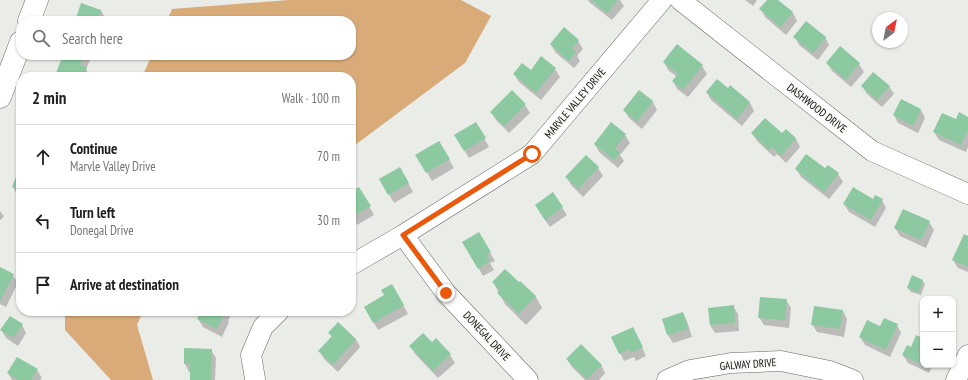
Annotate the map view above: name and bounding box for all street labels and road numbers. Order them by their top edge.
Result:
street label: MARVLE VALLEY DRIVE [541,65,609,141]
street label: DASHWOOD DRIVE [784,80,850,136]
street label: DONEGAL DRIVE [460,308,514,364]
street label: GALWAY DRIVE [719,355,777,373]

